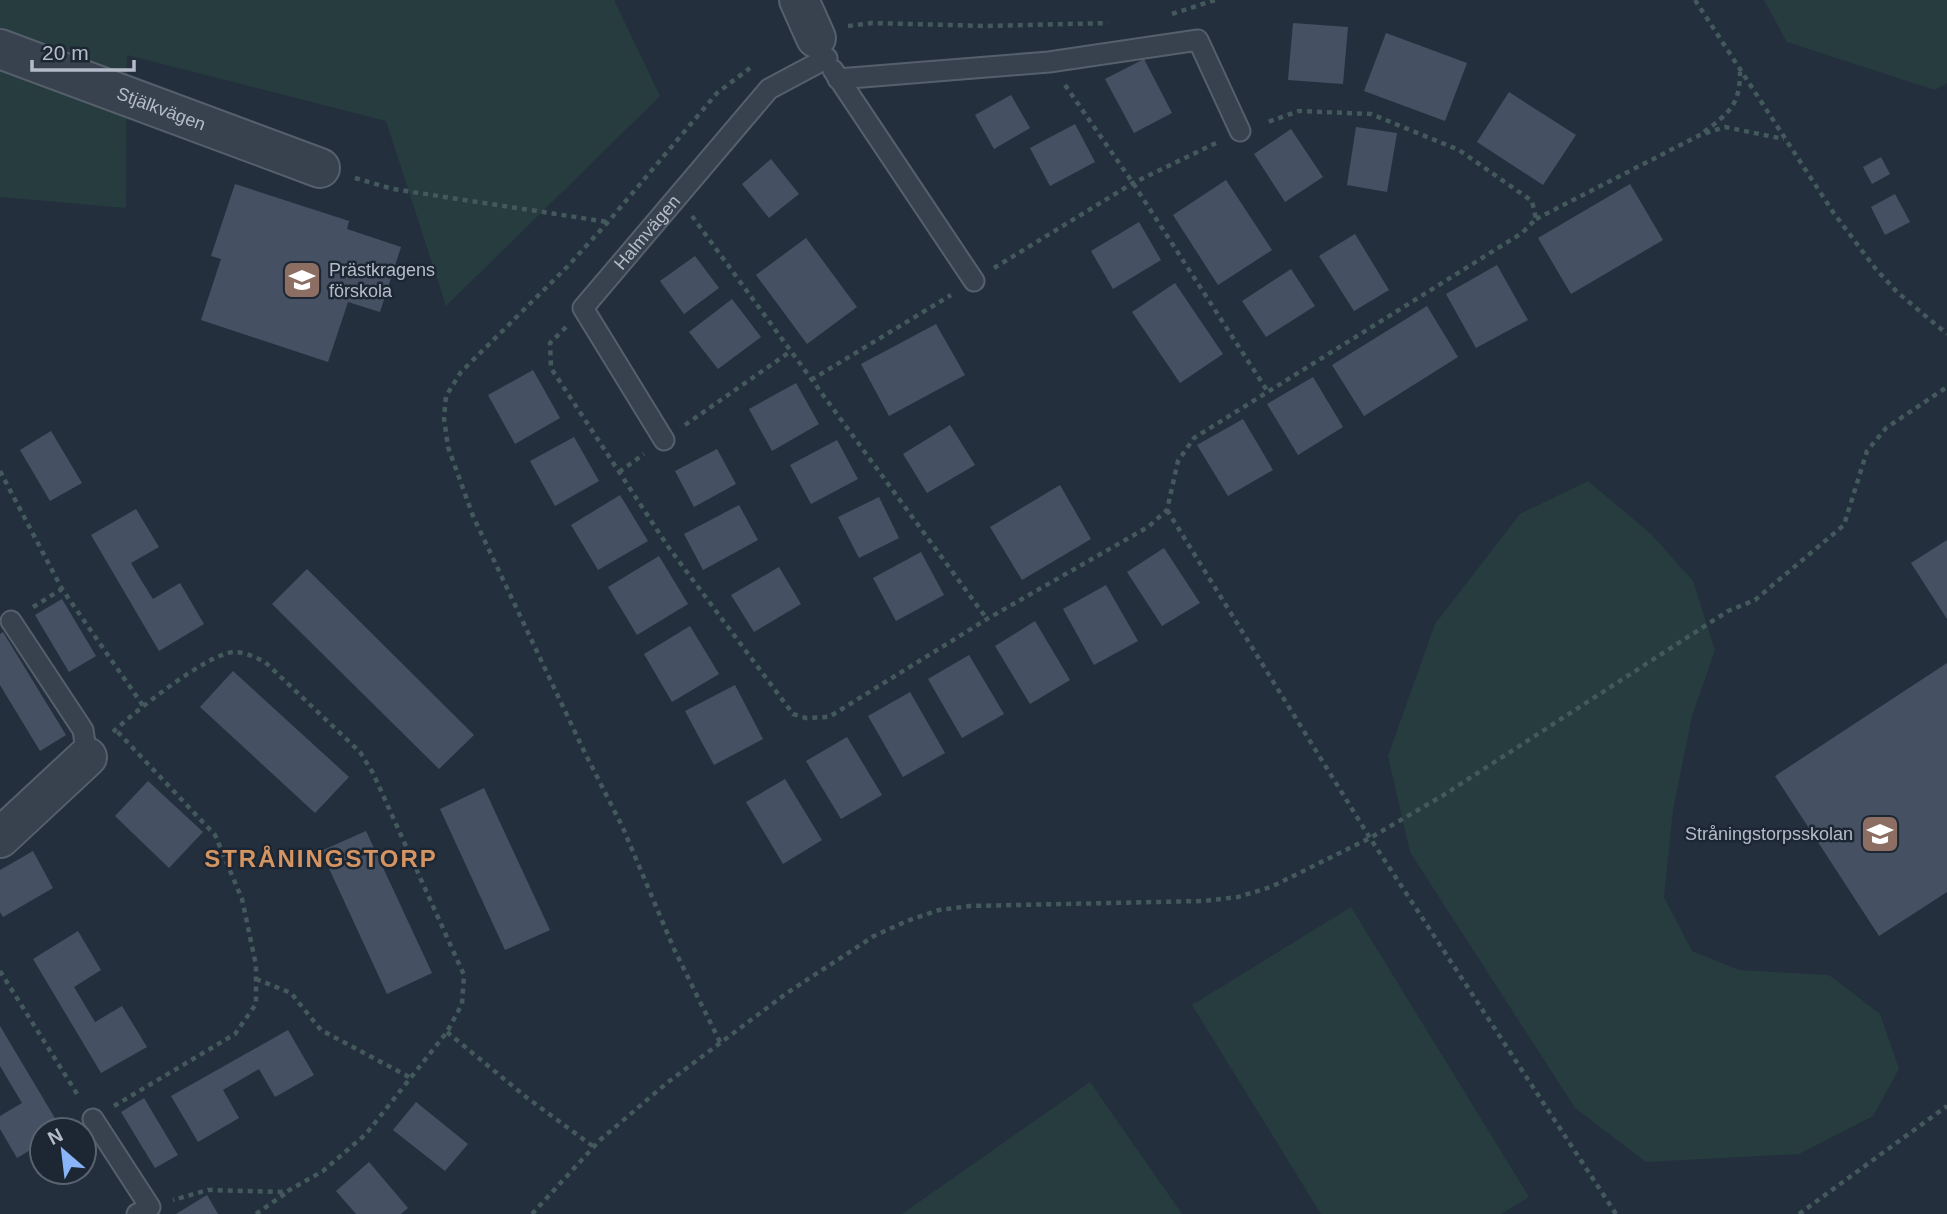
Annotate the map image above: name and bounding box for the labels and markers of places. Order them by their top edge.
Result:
school or university icon: Prästkragens förskola [281,259,323,301]
place label: Prästkragens förskola [329,260,435,301]
school or university icon: Stråningstorpsskolan [1859,813,1901,855]
place label: Stråningstorpsskolan [1685,824,1853,844]

